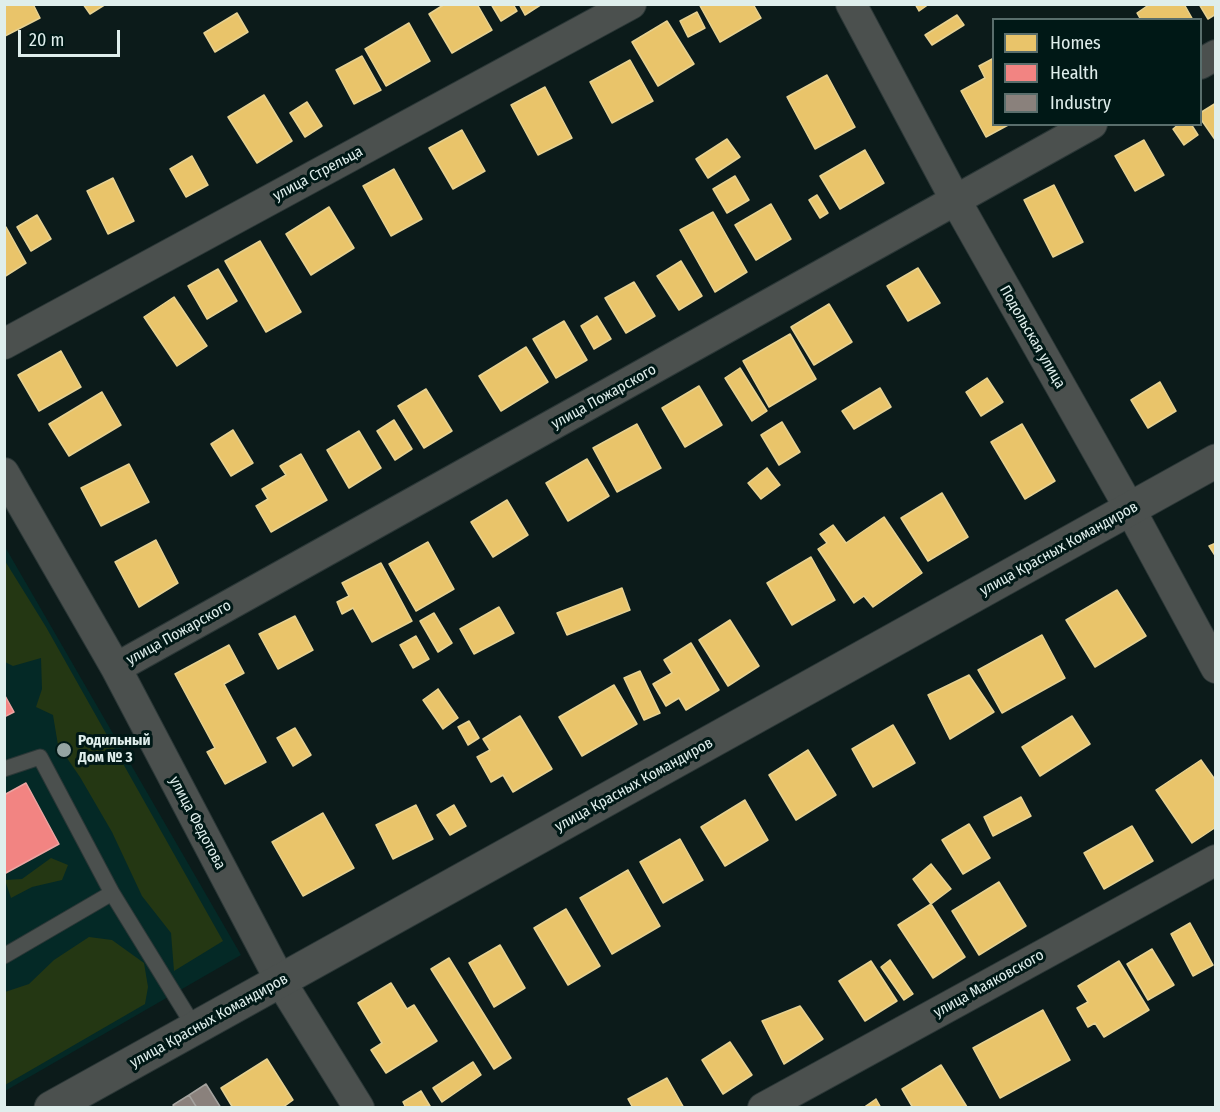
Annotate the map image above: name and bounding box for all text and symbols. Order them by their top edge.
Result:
scale bar [21,18,123,56]
legend [992,18,1202,126]
text: 20 m [29,29,64,51]
text: Homes [1050,32,1101,54]
text: Health [1050,62,1098,84]
text: Industry [1050,92,1111,114]
street label: улица Стрельца [270,143,366,205]
street label: Подольская улица [995,282,1069,392]
street label: улица Пожарского [548,361,660,433]
street label: улица Красных Командиров [977,498,1141,600]
street label: улица Пожарского [123,597,235,669]
place label: Родильный Дом № 3 [78,732,150,767]
street label: улица Красных Командиров [552,734,716,836]
marker: Родильный Дом № 3 [55,741,73,759]
street label: улица Федотова [165,773,229,873]
street label: улица Маяковского [931,946,1047,1022]
street label: улица Красных Командиров [127,970,291,1072]

